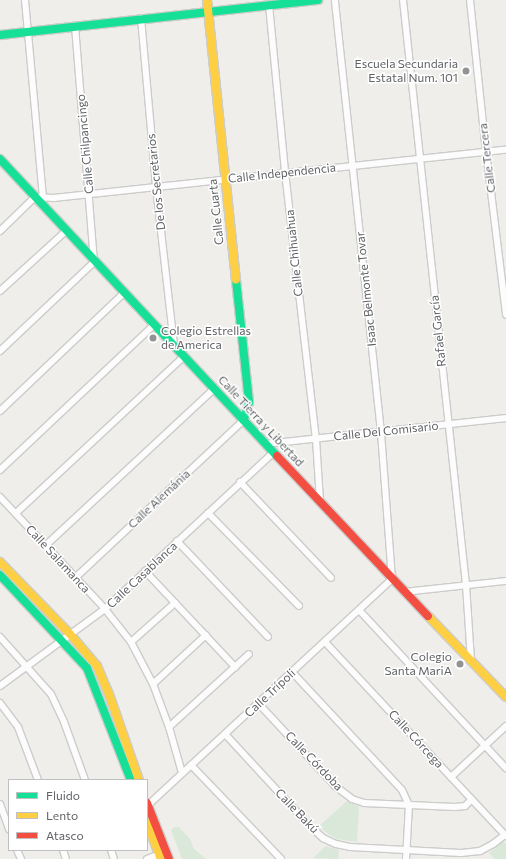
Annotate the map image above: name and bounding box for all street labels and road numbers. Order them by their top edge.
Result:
street label: Calle Chilpancingo [73,93,97,195]
street label: Calle Tercera [476,122,498,194]
street label: De los Secretarios [144,133,168,231]
street label: Calle Independencia [227,160,337,186]
street label: Calle Cuarta [205,178,227,246]
street label: Calle Chihuahua [282,209,306,297]
street label: Isaac Belmonte Tovar [353,231,379,347]
street label: Rafael García [427,295,449,367]
street label: Calle Tierra y Libertad [215,373,307,469]
street label: Calle Del Comisario [333,418,439,444]
street label: Calle Alemánia [125,467,193,531]
street label: Calle Salamanca [23,522,93,596]
street label: Calle Casablanca [104,539,180,611]
street label: Calle Trípoli [242,666,298,720]
street label: Calle Córcega [385,707,447,771]
street label: Calle Córdoba [282,728,346,794]
street label: Calle Bakú [272,786,322,836]

